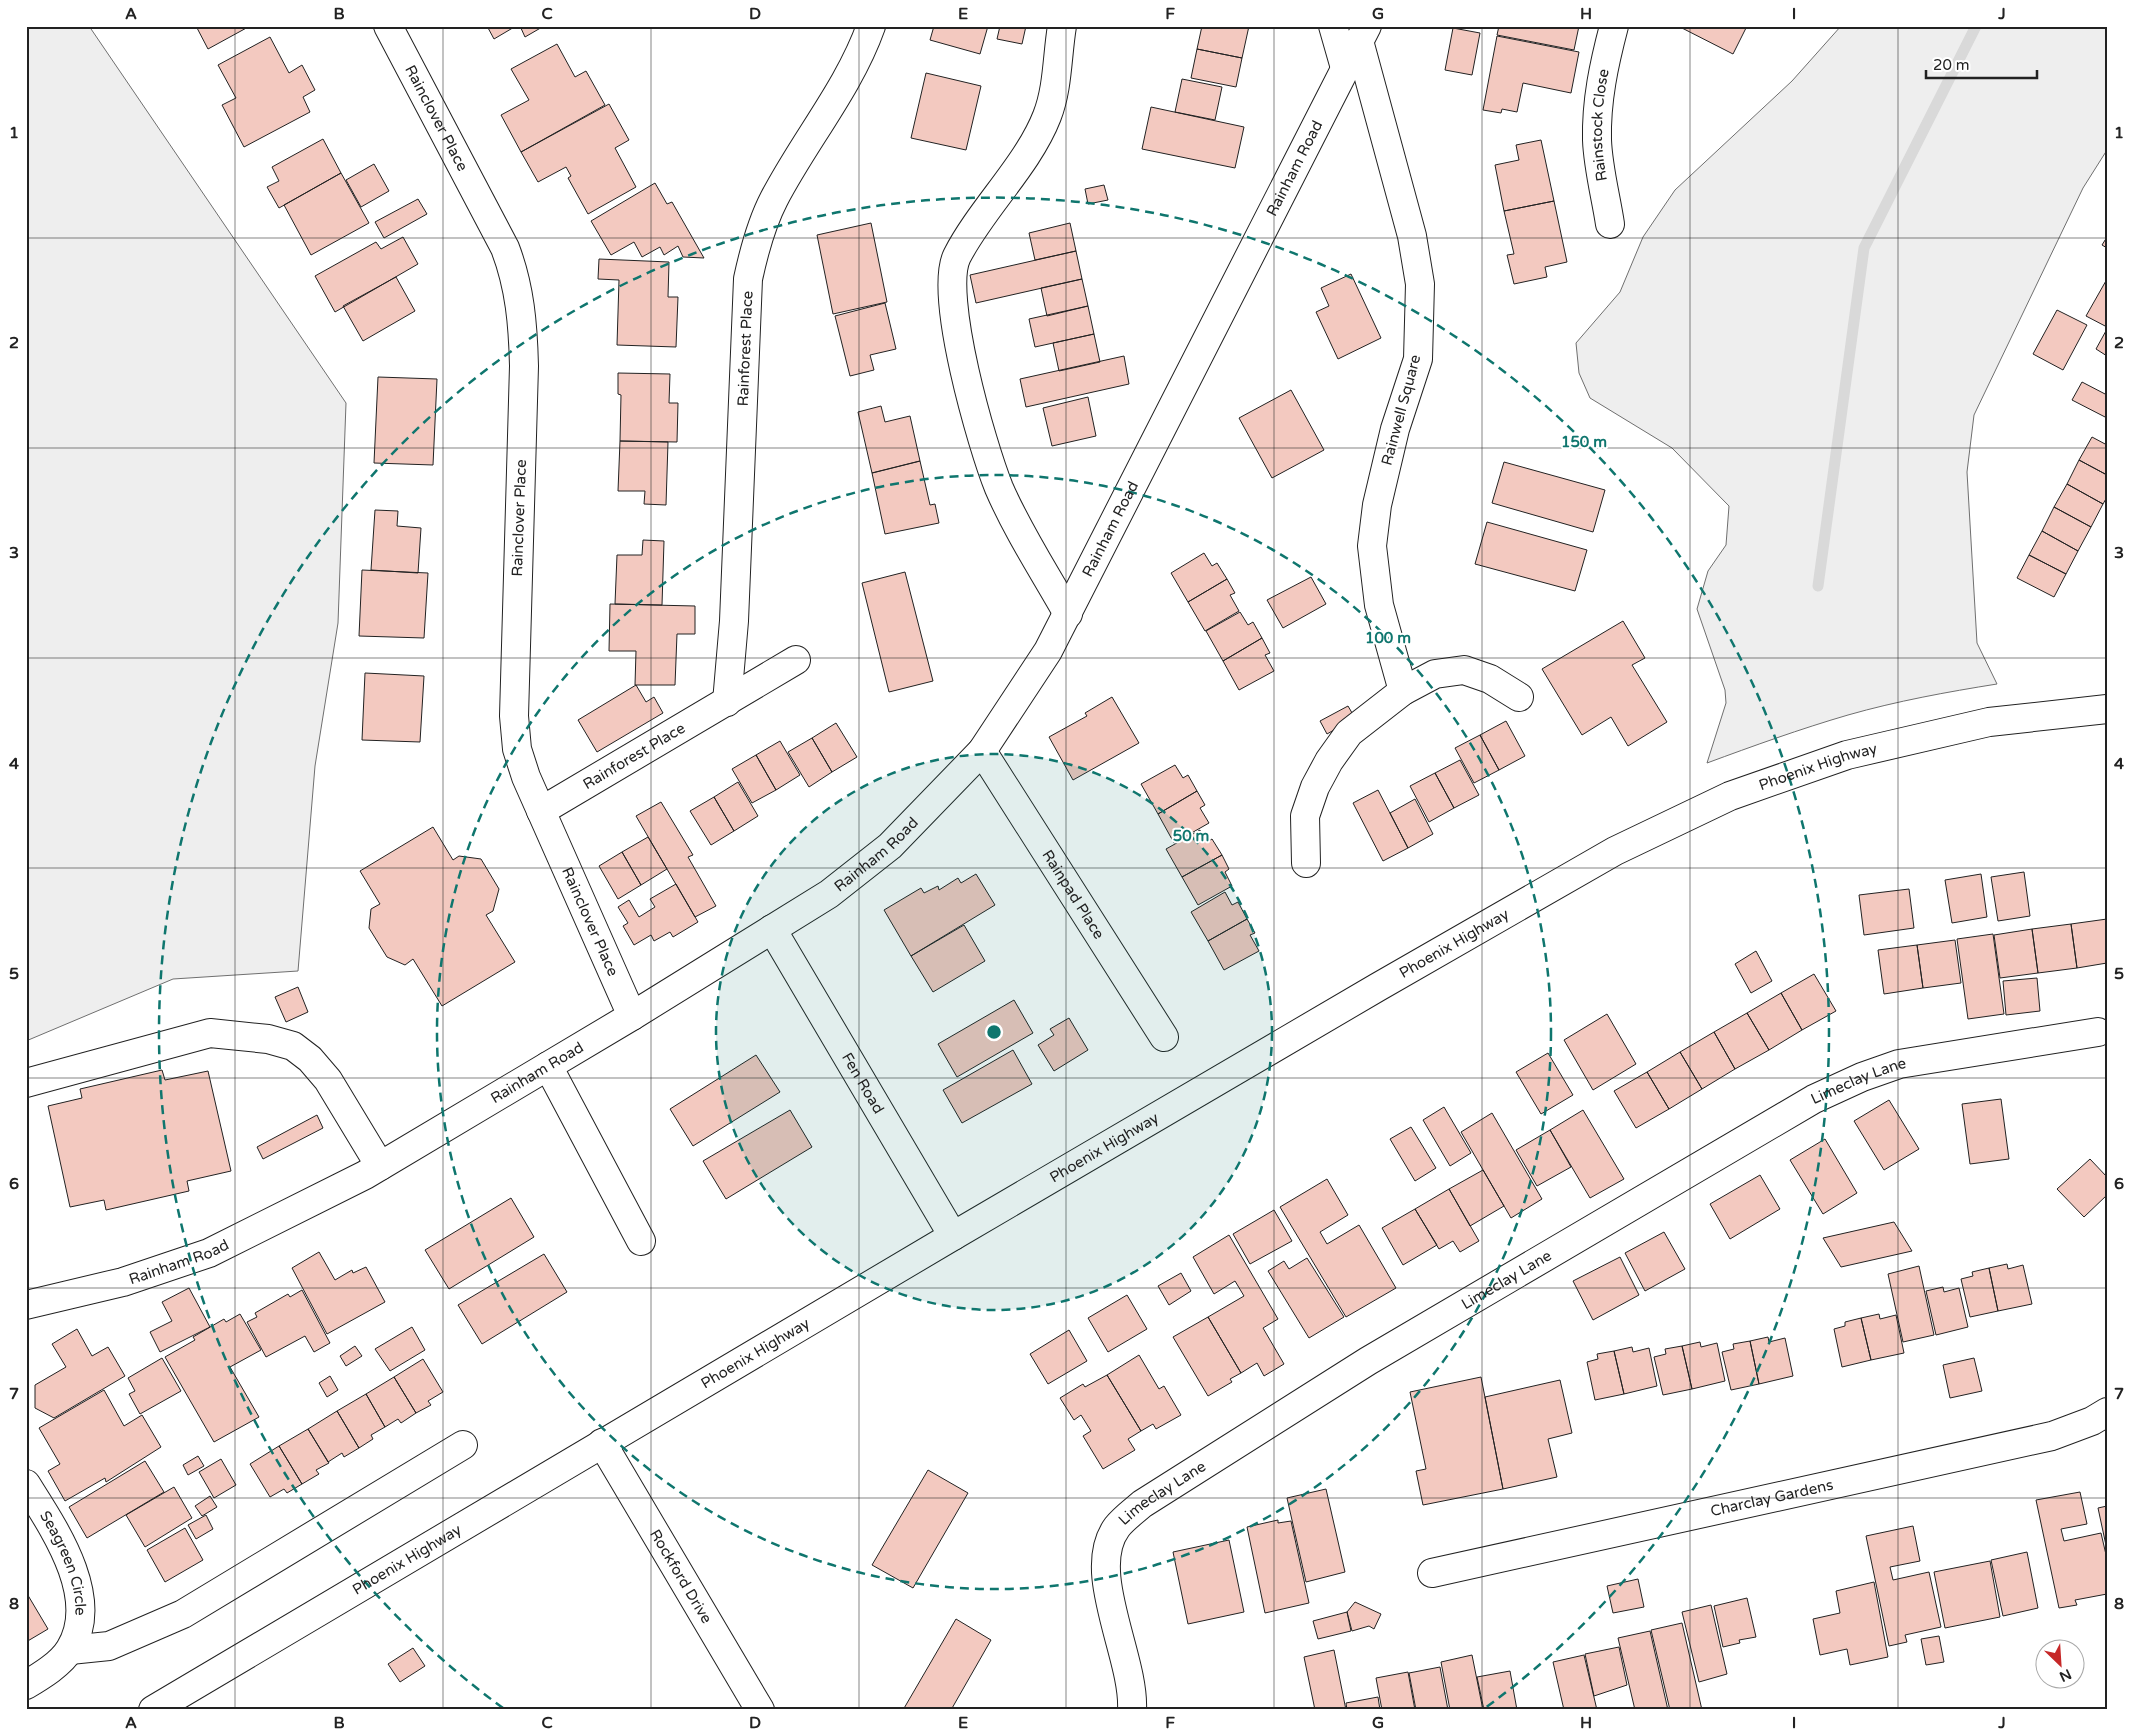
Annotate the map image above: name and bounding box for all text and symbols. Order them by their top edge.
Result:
text: A [125,4,137,24]
text: B [333,4,345,24]
text: C [541,4,553,24]
text: D [749,4,761,24]
text: E [958,4,968,24]
text: F [1165,4,1175,24]
text: G [1372,4,1384,24]
text: H [1580,4,1592,24]
text: I [1792,4,1796,24]
text: J [1997,4,2006,24]
scale bar [1926,48,2037,80]
text: 20 m [1933,56,1970,74]
street label: Rainclover Place [401,62,472,174]
street label: Rainstock Close [1588,67,1613,183]
street label: Rainham Road [1263,117,1326,219]
text: 1 [9,123,19,143]
text: 1 [2114,123,2124,143]
street label: Rainforest Place [734,290,757,407]
text: 2 [9,333,19,353]
text: 2 [2114,333,2124,353]
street label: Rainwell Square [1378,353,1424,467]
text: 150 m [1561,433,1607,451]
street label: Rainclover Place [508,459,530,577]
street label: Rainham Road [1078,478,1142,580]
text: 3 [9,543,19,563]
text: 3 [2114,543,2124,563]
text: 100 m [1365,629,1411,647]
street label: Rainforest Place [580,719,688,793]
street label: Phoenix Highway [1756,739,1879,794]
text: 4 [9,754,19,774]
text: 4 [2114,754,2124,774]
street label: Rainham Road [831,813,922,895]
text: 50 m [1173,827,1209,845]
street label: Rainpad Place [1038,847,1108,942]
street label: Rainclover Place [558,864,622,979]
street label: Phoenix Highway [1396,905,1512,982]
text: 5 [9,964,19,984]
text: 5 [2114,964,2124,984]
centre of rings [985,1023,1003,1041]
street label: Rainham Road [487,1038,587,1107]
street label: Fen Road [838,1049,888,1117]
street label: Limeclay Lane [1808,1054,1907,1108]
street label: Phoenix Highway [1046,1109,1162,1186]
text: 6 [9,1174,19,1194]
text: 6 [2114,1174,2124,1194]
street label: Rainham Road [127,1236,232,1288]
street label: Limeclay Lane [1458,1246,1555,1313]
street label: Phoenix Highway [698,1314,813,1392]
text: 7 [9,1384,19,1404]
text: 7 [2114,1384,2124,1404]
street label: Limeclay Lane [1115,1457,1209,1529]
street label: Charclay Gardens [1709,1476,1835,1520]
street label: Seagreen Circle [36,1508,90,1616]
street label: Phoenix Highway [349,1520,464,1599]
street label: Rockford Drive [646,1526,716,1627]
text: 8 [9,1594,19,1614]
text: 8 [2114,1594,2124,1614]
north arrow [2036,1638,2086,1688]
text: N [2057,1665,2074,1685]
text: A [125,1713,137,1733]
text: B [333,1713,345,1733]
text: C [541,1713,553,1733]
text: D [749,1713,761,1733]
text: E [958,1713,968,1733]
text: F [1165,1713,1175,1733]
text: G [1372,1713,1384,1733]
text: H [1580,1713,1592,1733]
text: I [1792,1713,1796,1733]
text: J [1997,1713,2006,1733]

